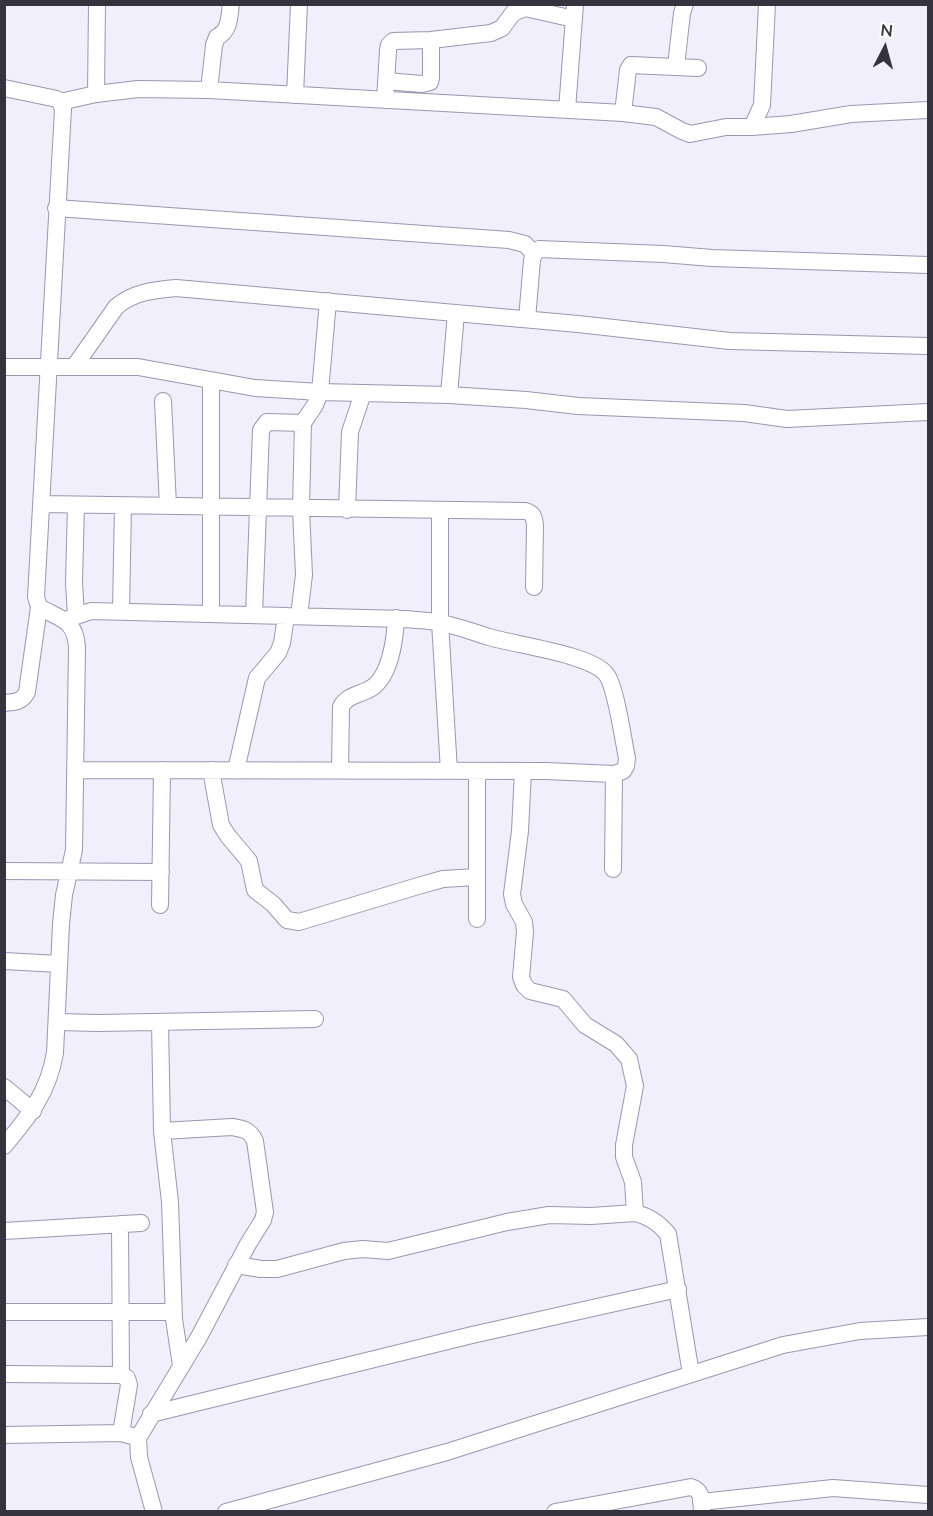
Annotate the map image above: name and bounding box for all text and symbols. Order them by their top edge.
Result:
north arrow [855,18,915,78]
text: N [880,20,894,40]

